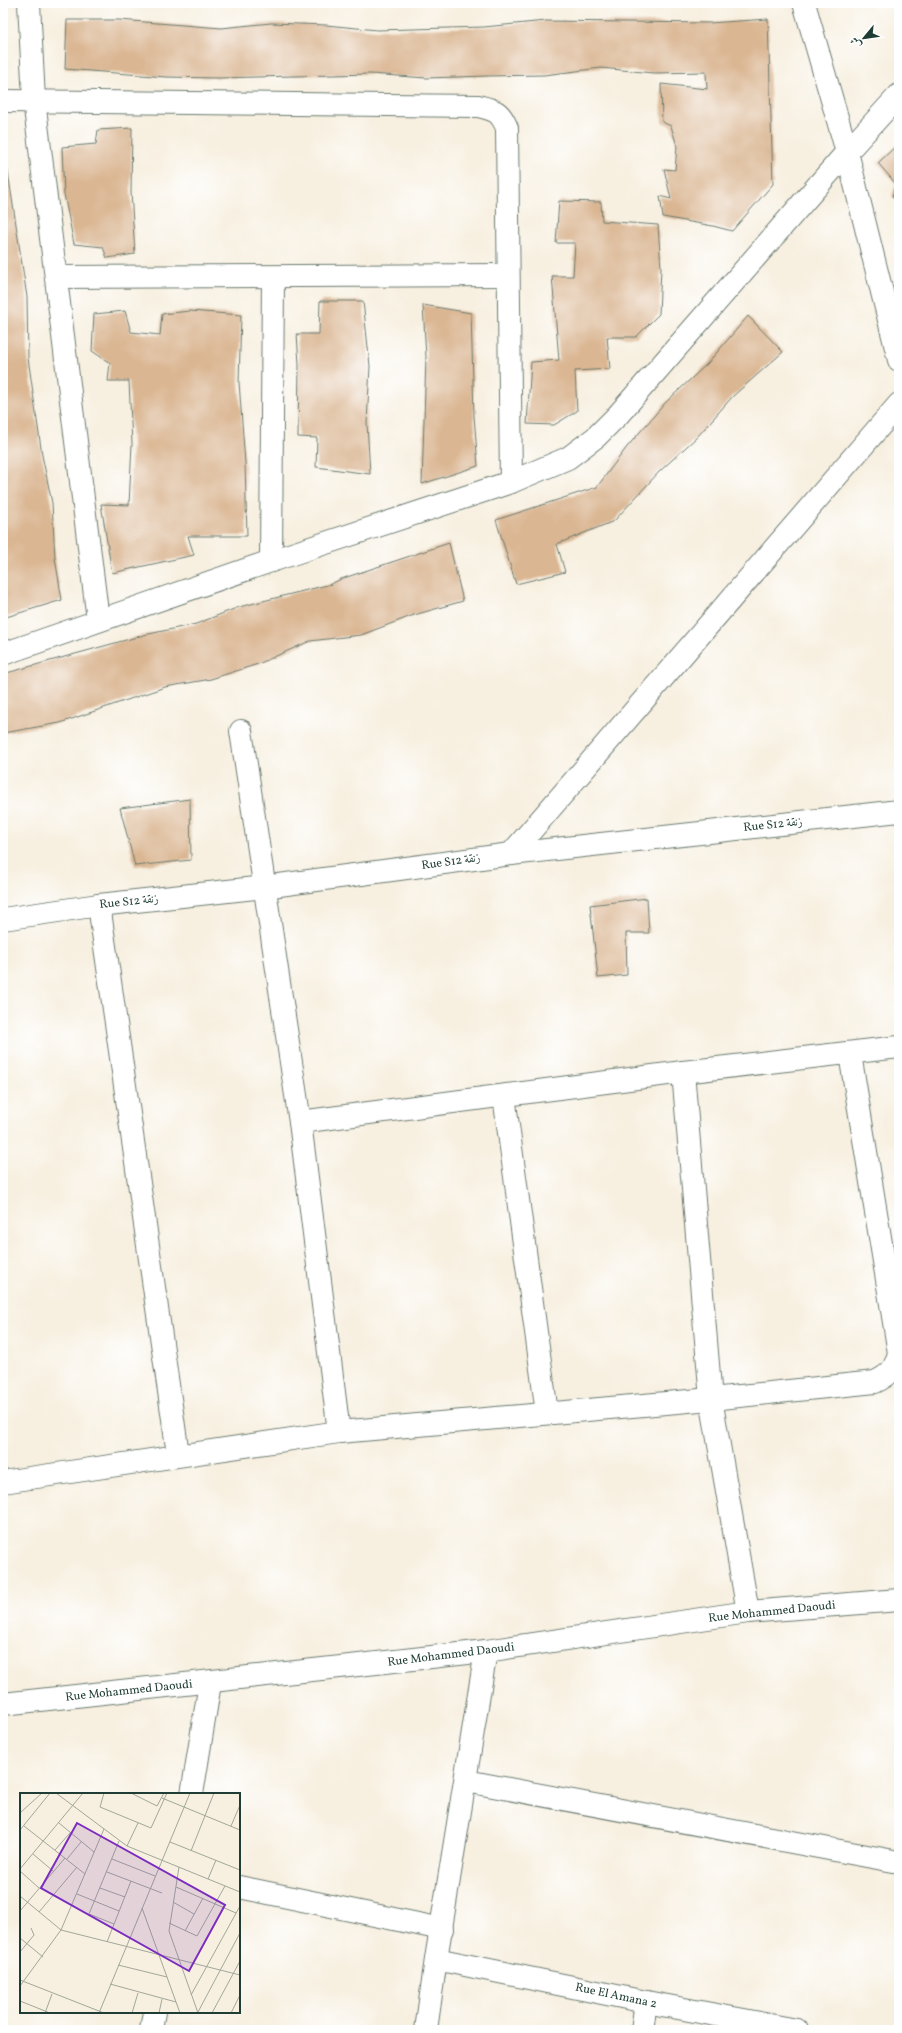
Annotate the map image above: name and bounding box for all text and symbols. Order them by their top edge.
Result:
north arrow [844,18,884,58]
text: ش [847,34,866,51]
street label: Rue S12 زنقة [743,814,804,836]
street label: Rue S12 زنقة [420,850,482,874]
street label: Rue S12 زنقة [99,891,160,913]
street label: Rue Mohammed Daoudi [708,1597,837,1627]
street label: Rue Mohammed Daoudi [387,1639,516,1671]
street label: Rue Mohammed Daoudi [65,1676,194,1706]
inset map [20,1793,240,2013]
street label: Rue El Amana 2 [574,1980,658,2012]

